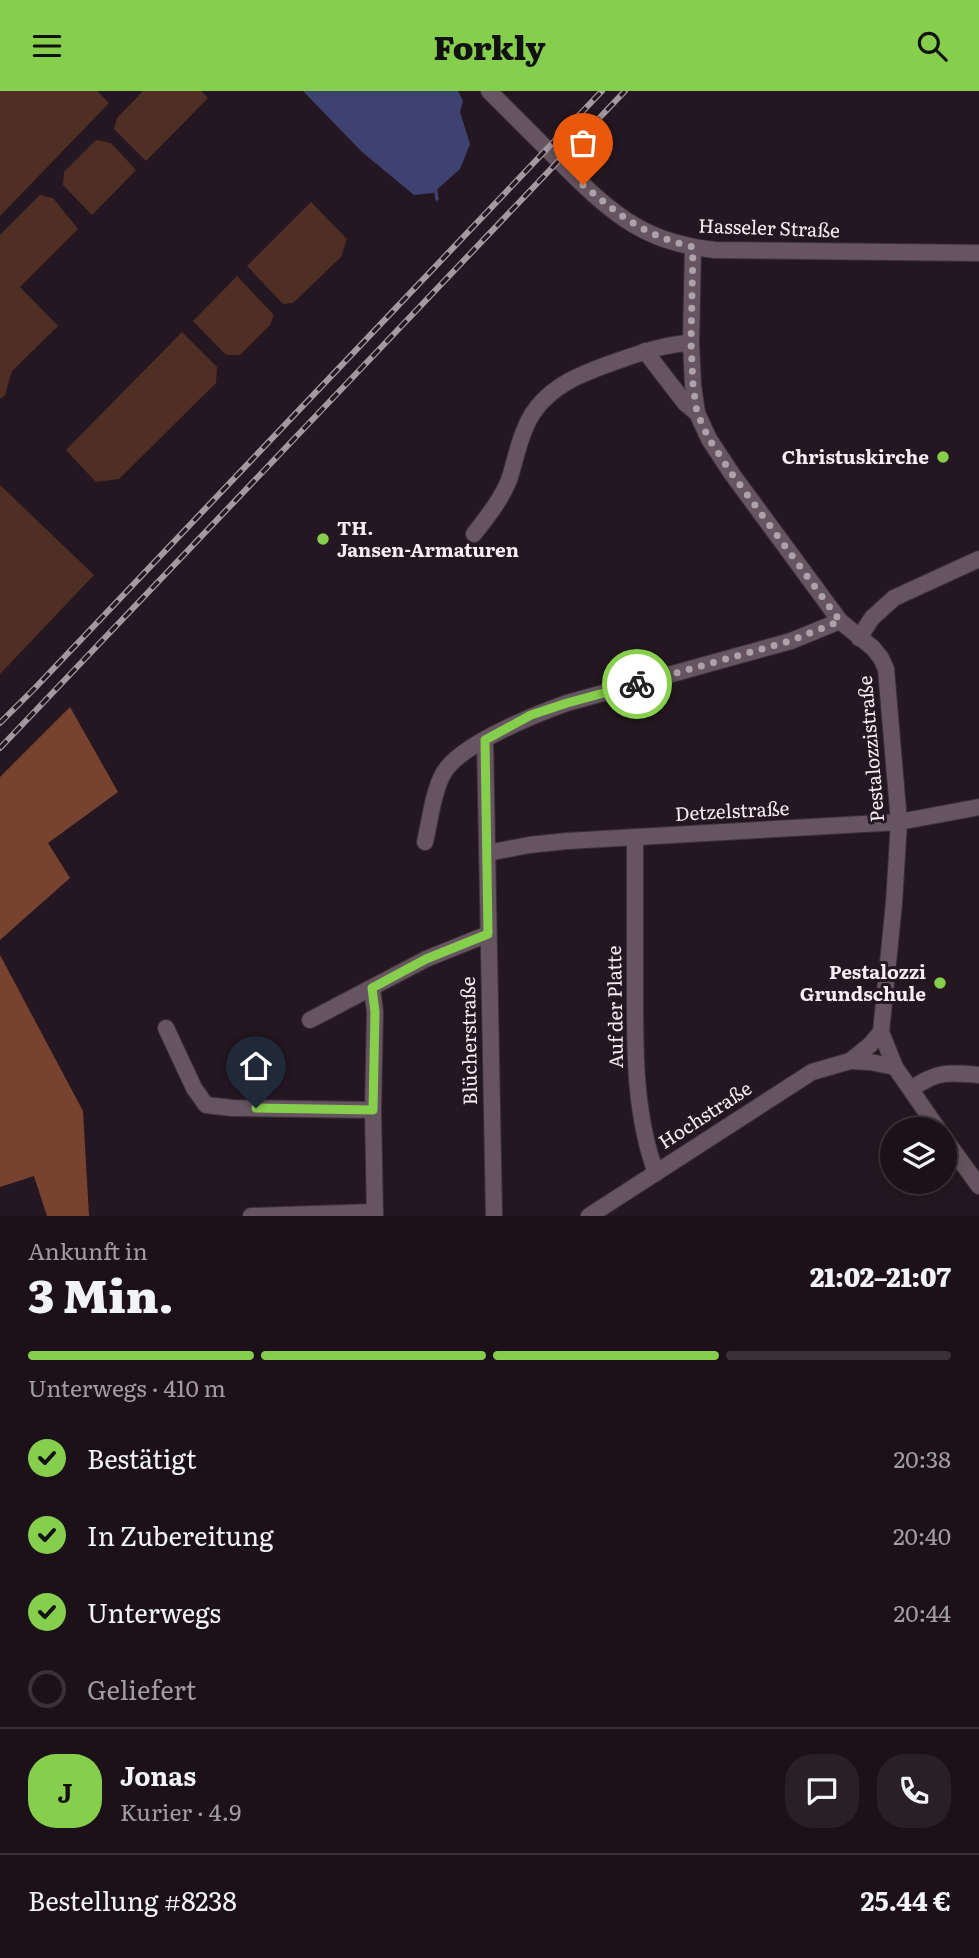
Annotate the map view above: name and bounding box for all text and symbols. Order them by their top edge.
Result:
text: Forkly [434,22,545,70]
icon: menu [28,27,66,65]
icon: search [913,27,951,65]
pin [553,113,613,185]
icon: bag [564,124,602,162]
street label: Hasseler Straße [698,211,841,243]
place label: Christuskirche [782,442,929,470]
marker: Christuskirche [935,449,951,465]
place label: TH. Jansen-Armaturen [337,513,519,563]
marker: TH. Jansen-Armaturen [315,531,331,547]
courier [602,649,672,719]
icon: bike [618,665,656,703]
street label: Pestalozzistraße [850,675,890,823]
street label: Detzelstraße [674,793,790,827]
street label: Auf der Platte [599,945,629,1069]
place label: Pestalozzi Grundschule [800,957,926,1007]
marker: Pestalozzi Grundschule [932,975,948,991]
street label: Blücherstraße [453,976,483,1106]
pin [226,1036,286,1108]
icon: home [237,1047,275,1085]
street label: Hochstraße [652,1073,757,1155]
map controls [880,1117,957,1194]
button: layers [880,1117,957,1194]
text: Ankunft in [28,1233,148,1267]
text: 21:02–21:07 [810,1256,951,1295]
text: 3 Min. [28,1259,174,1327]
text: Unterwegs · 410 m [28,1370,226,1404]
text: Bestätigt [87,1438,196,1477]
icon: check [28,1439,66,1477]
text: 20:38 [893,1441,951,1475]
text: In Zubereitung [87,1515,274,1554]
icon: check [28,1516,66,1554]
text: 20:40 [893,1518,951,1552]
text: Unterwegs [87,1592,221,1631]
icon: check [28,1593,66,1631]
text: 20:44 [894,1595,951,1629]
text: Geliefert [87,1669,196,1708]
button: chat [785,1754,859,1828]
button: phone [877,1754,951,1828]
text: Jonas [120,1755,196,1794]
text: J [58,1772,72,1811]
text: Kurier · 4.9 [120,1794,241,1828]
text: Bestellung #8238 [28,1880,237,1919]
text: 25.44 € [861,1880,951,1919]

